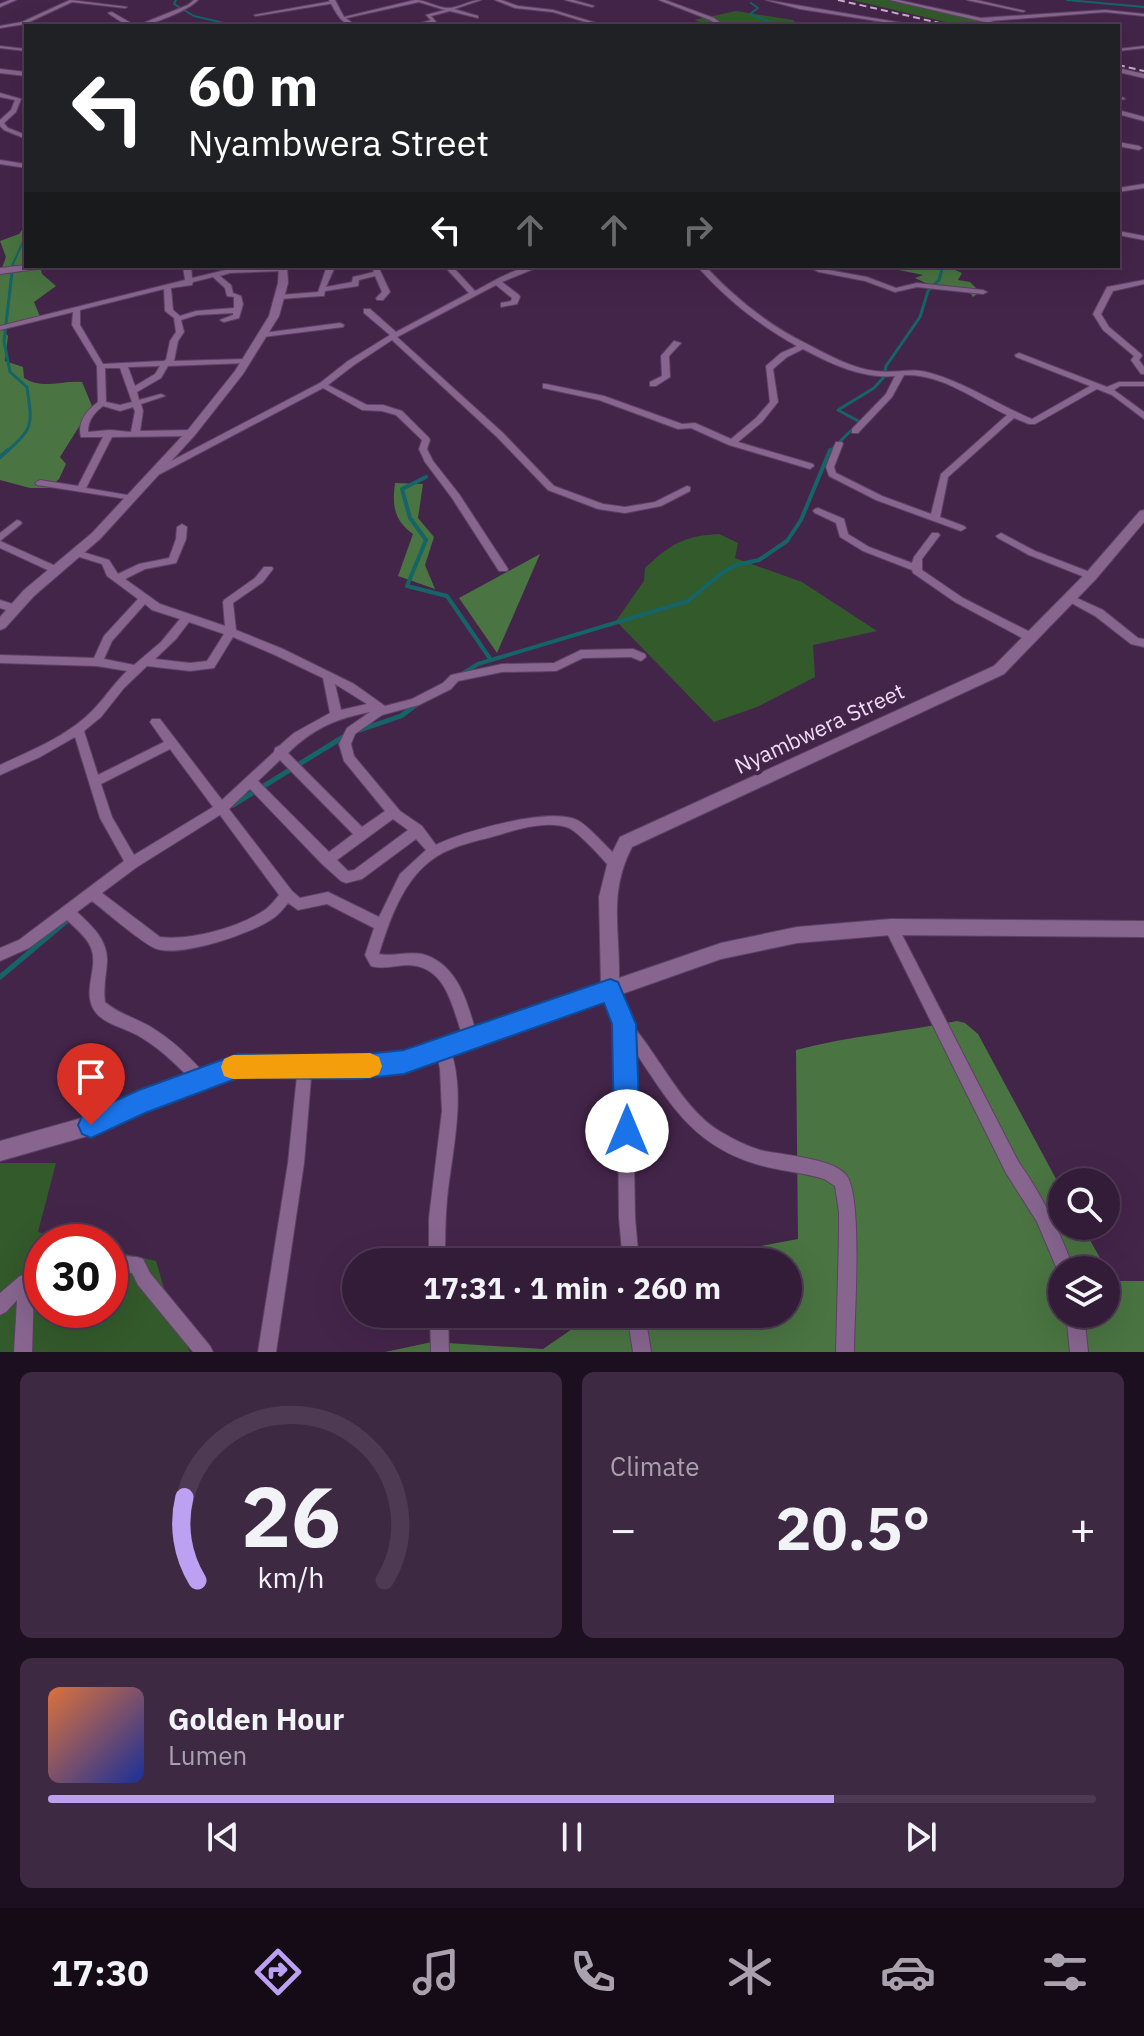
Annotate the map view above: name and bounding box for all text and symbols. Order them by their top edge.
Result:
text: 60 m [188,49,318,121]
icon: left [56,56,160,160]
text: Nyambwera Street [188,119,489,166]
icon: left [424,208,468,252]
icon: ahead [508,208,552,252]
icon: ahead [592,208,636,252]
icon: right [676,208,720,252]
street label: Nyambwera Street [730,676,908,780]
pin [57,1043,125,1125]
icon: arrive [69,1055,113,1099]
position arrow [585,1089,669,1173]
map controls [1048,1168,1120,1328]
button: search [1048,1168,1120,1240]
speed limit sign: 30 [24,1224,128,1328]
button: layers [1048,1256,1120,1328]
text: 17:31 · 1 min · 260 m [423,1268,721,1307]
text: Climate [610,1449,700,1483]
text: 26 [241,1462,341,1570]
text: 20.5° [776,1488,930,1567]
text: − [610,1500,636,1557]
text: + [1070,1500,1096,1557]
text: km/h [257,1559,325,1596]
text: Golden Hour [168,1699,344,1738]
text: Lumen [168,1738,247,1772]
icon: previous [201,1815,245,1859]
icon: pause [550,1815,594,1859]
icon: next [899,1815,943,1859]
icon: directions [250,1944,306,2000]
icon: music [408,1944,464,2000]
icon: phone [565,1944,621,2000]
icon: climate [722,1944,778,2000]
icon: car [880,1944,936,2000]
icon: filters [1037,1944,1093,2000]
text: 17:30 [51,1949,149,1996]

